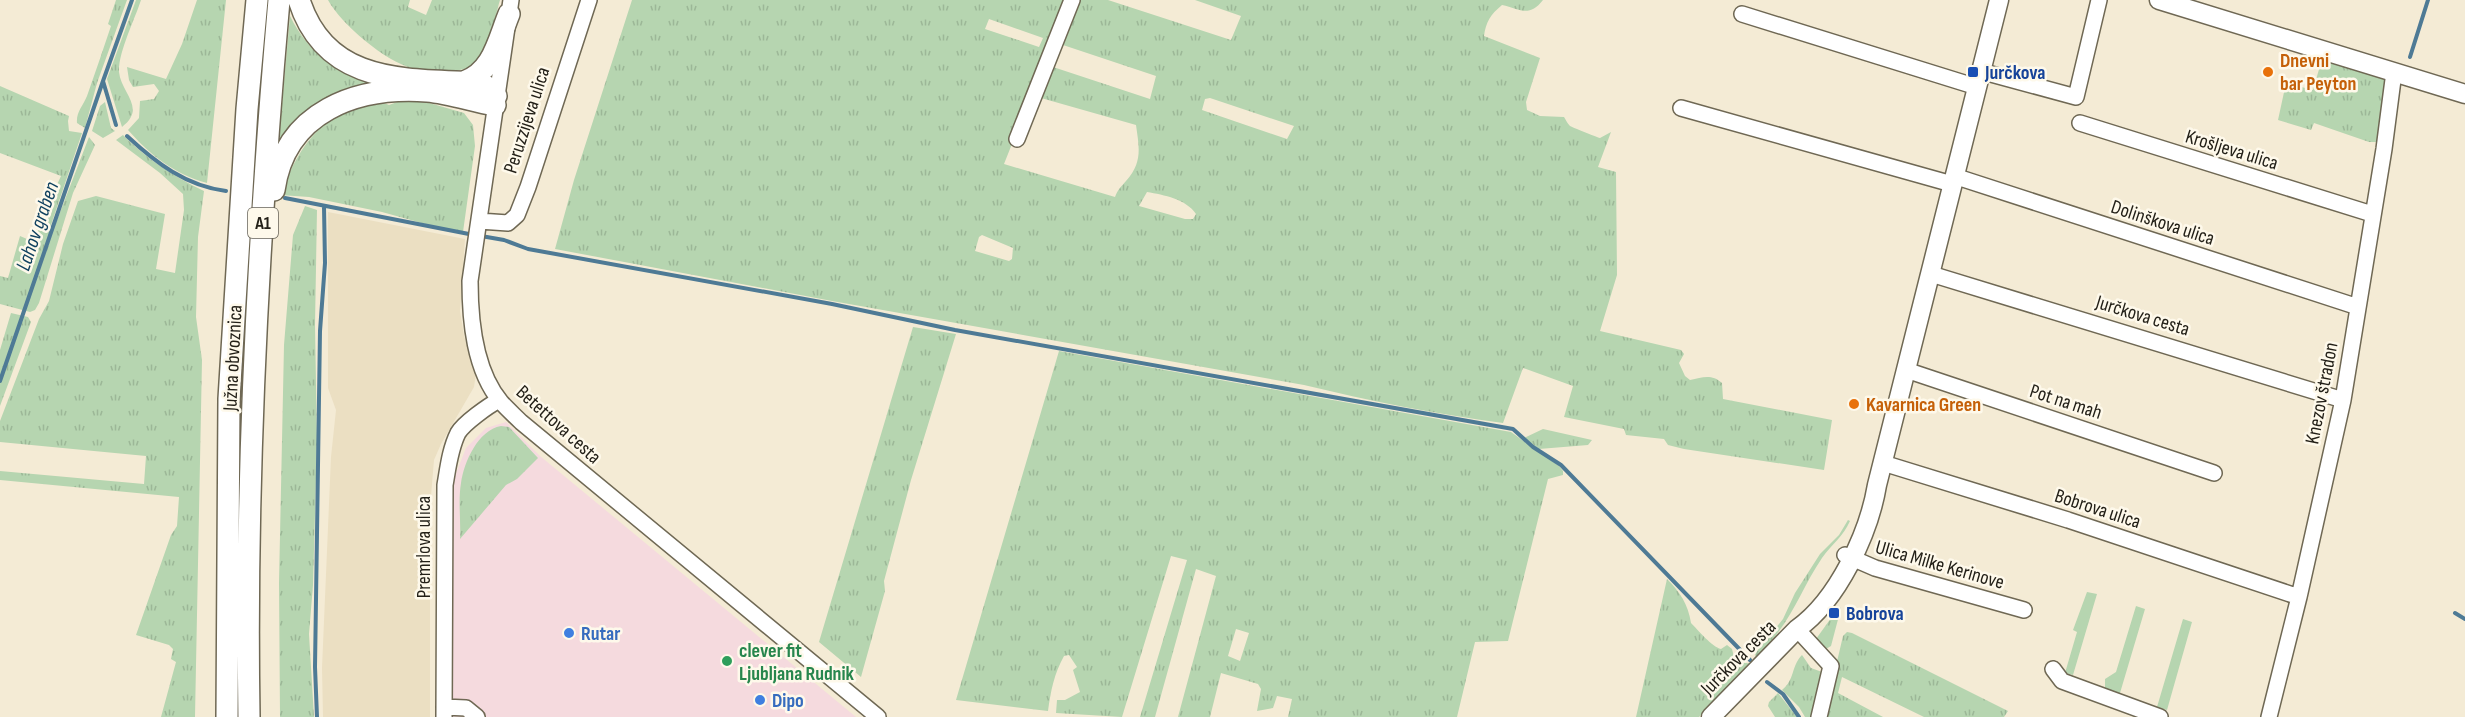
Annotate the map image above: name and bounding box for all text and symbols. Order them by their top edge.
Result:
place label: Dnevni bar Peyton [2280,49,2356,96]
place label: Jurčkova [1984,61,2046,85]
street label: Peruzzijeva ulica [499,64,555,176]
marker: Jurčkova [1966,65,1980,79]
marker: Dnevni bar Peyton [2261,65,2275,79]
street label: Krošljeva ulica [2183,125,2281,175]
water label: Lahov graben [11,178,64,274]
street label: Dolinškova ulica [2108,195,2217,251]
road number: A1 [248,208,278,238]
street label: Jurčkova cesta [2092,290,2192,342]
street label: Južna obvoznica [218,304,248,413]
street label: Knezov štradon [2300,340,2344,446]
street label: Pot na mah [2027,379,2105,425]
street label: Betettova cesta [511,380,606,469]
place label: Kavarnica Green [1866,393,1981,417]
marker: Kavarnica Green [1847,397,1861,411]
street label: Bobrova ulica [2052,484,2144,534]
street label: Premrlova ulica [412,496,436,598]
street label: Ulica Milke Kerinove [1873,535,2007,595]
place label: Bobrova [1846,602,1904,626]
marker: Bobrova [1827,606,1841,620]
street label: Jurčkova cesta [1695,615,1781,701]
place label: Rutar [581,622,620,646]
marker: Rutar [562,626,576,640]
place label: clever fit Ljubljana Rudnik [739,639,855,686]
marker: clever fit Ljubljana Rudnik [720,654,734,668]
place label: Dipo [772,689,804,713]
marker: Dipo [753,693,767,707]

